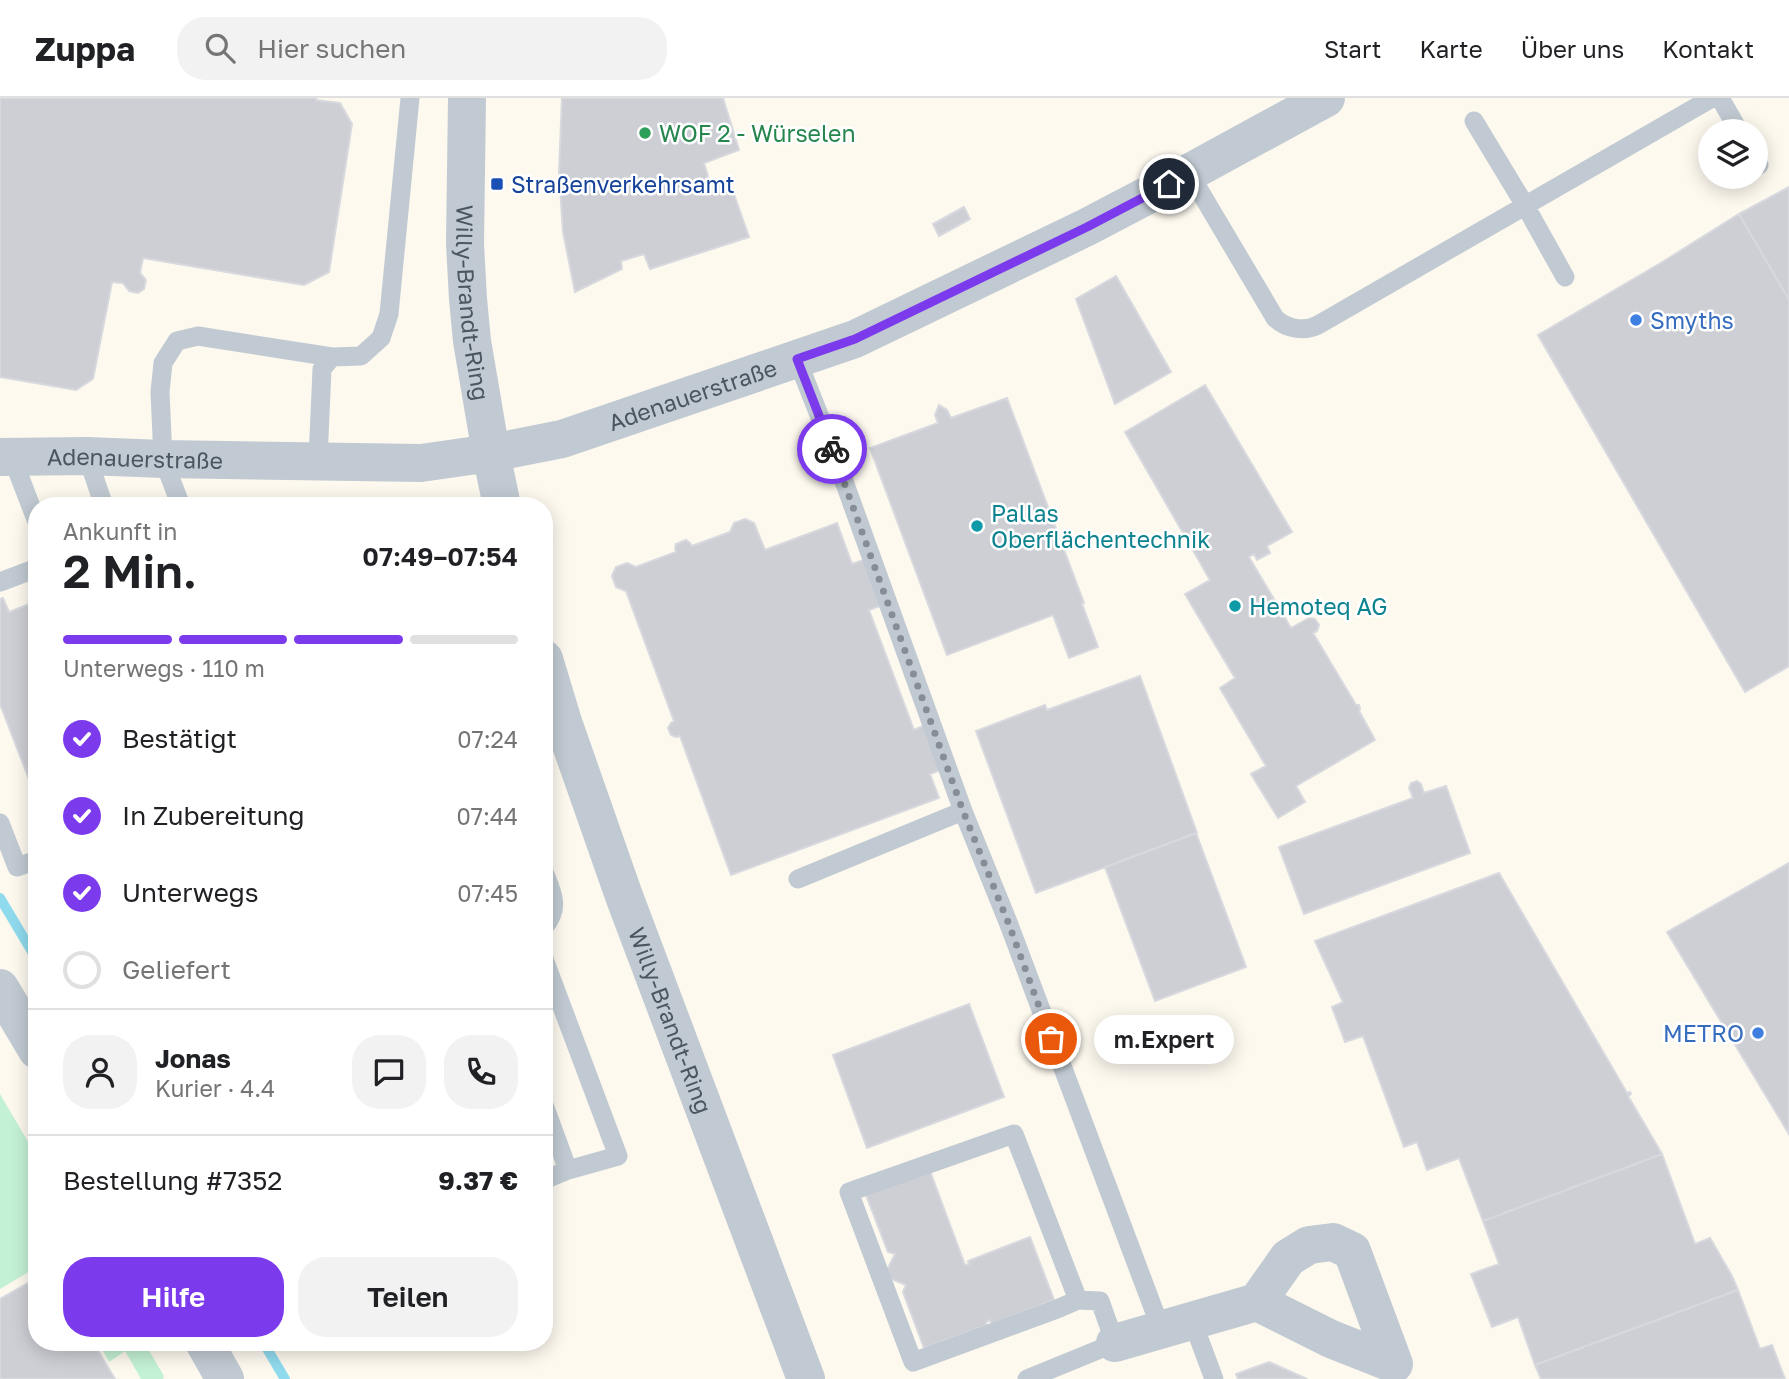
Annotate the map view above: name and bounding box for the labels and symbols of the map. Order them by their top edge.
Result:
place label: WOF 2 - Würselen [659,119,856,147]
marker: WOF 2 - Würselen [637,125,653,141]
pin [1139,154,1199,214]
place label: Straßenverkehrsamt [511,170,735,198]
marker: Straßenverkehrsamt [489,176,505,192]
street label: Willy-Brandt-Ring [451,204,496,403]
place label: Smyths [1650,306,1734,334]
marker: Smyths [1628,312,1644,328]
street label: Adenauerstraße [605,353,780,436]
courier [797,414,867,484]
street label: Adenauerstraße [47,442,223,474]
place label: Pallas Oberflächentechnik [991,499,1210,553]
marker: Pallas Oberflächentechnik [969,518,985,534]
place label: Hemoteq AG [1249,592,1388,620]
marker: Hemoteq AG [1227,598,1243,614]
street label: Willy-Brandt-Ring [623,923,719,1117]
pin [1021,1009,1081,1069]
callout: m.Expert [1093,1014,1233,1063]
place label: METRO [1663,1019,1744,1047]
marker: METRO [1750,1025,1766,1041]

